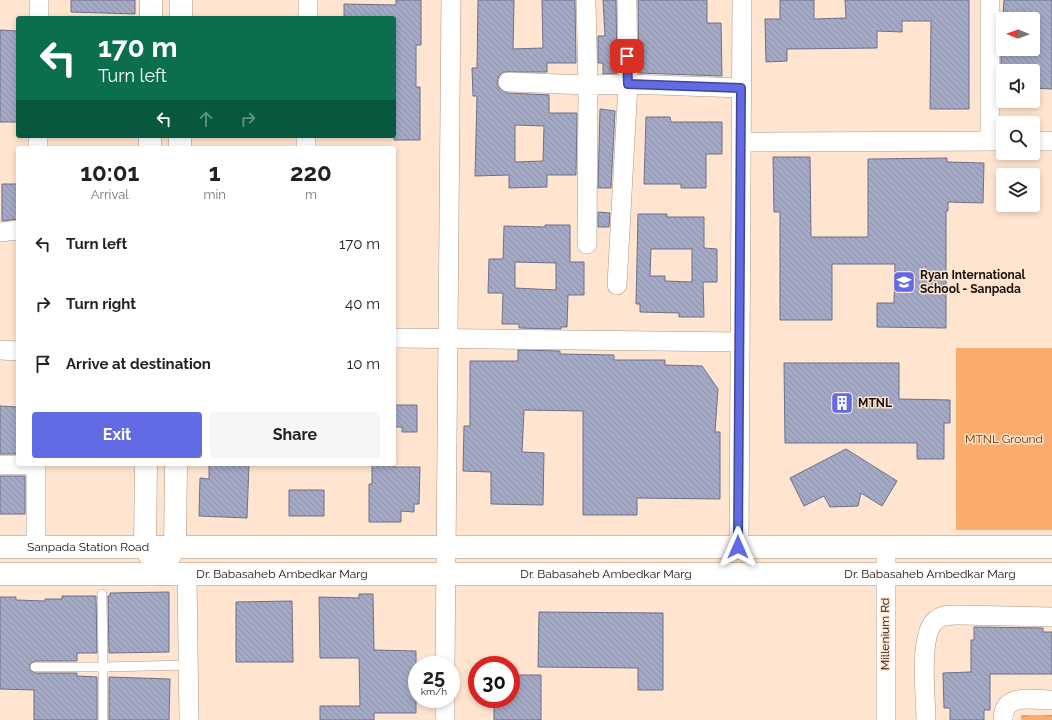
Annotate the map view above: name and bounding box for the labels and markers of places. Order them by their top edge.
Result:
pin [610,39,644,73]
place label: Ryan International School - Sanpada [920,268,1026,296]
school or university icon: Ryan International School - Sanpada [891,269,917,295]
building icon: MTNL [829,390,855,416]
place label: MTNL [858,396,892,410]

